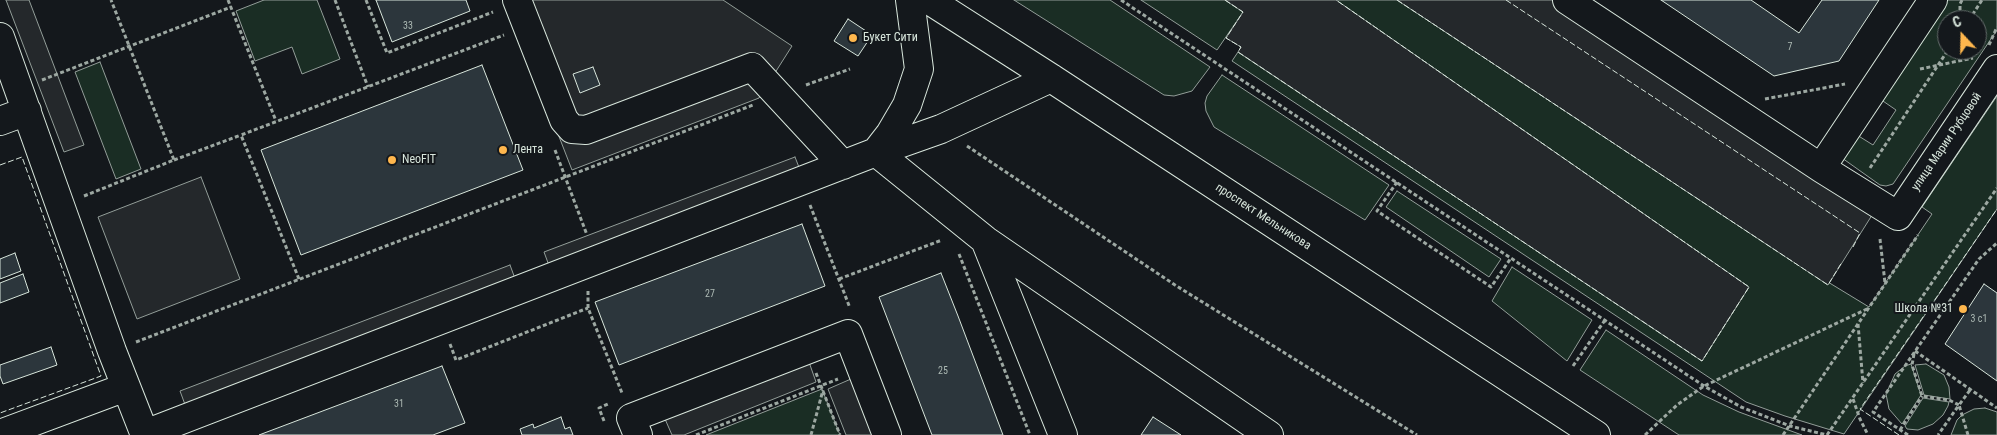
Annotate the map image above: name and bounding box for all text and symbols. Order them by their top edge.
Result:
north arrow [1937,10,1987,60]
text: С [1950,13,1964,31]
house number: 33 [403,20,413,32]
place label: Букет Сити [863,31,918,45]
marker: Букет Сити [847,32,859,44]
house number: 7 [1788,41,1792,53]
street label: улица Марии Рубцовой [1909,90,1985,194]
place label: Лента [513,143,543,157]
marker: Лента [497,144,509,156]
place label: NeoFIT [402,153,436,167]
marker: NeoFIT [386,154,398,166]
street label: проспект Мельникова [1212,181,1314,253]
house number: 27 [705,288,715,300]
place label: Школа №31 [1895,302,1953,316]
marker: Школа №31 [1957,303,1969,315]
house number: 3 с1 [1971,313,1987,325]
house number: 25 [938,365,948,377]
house number: 31 [394,398,404,410]

